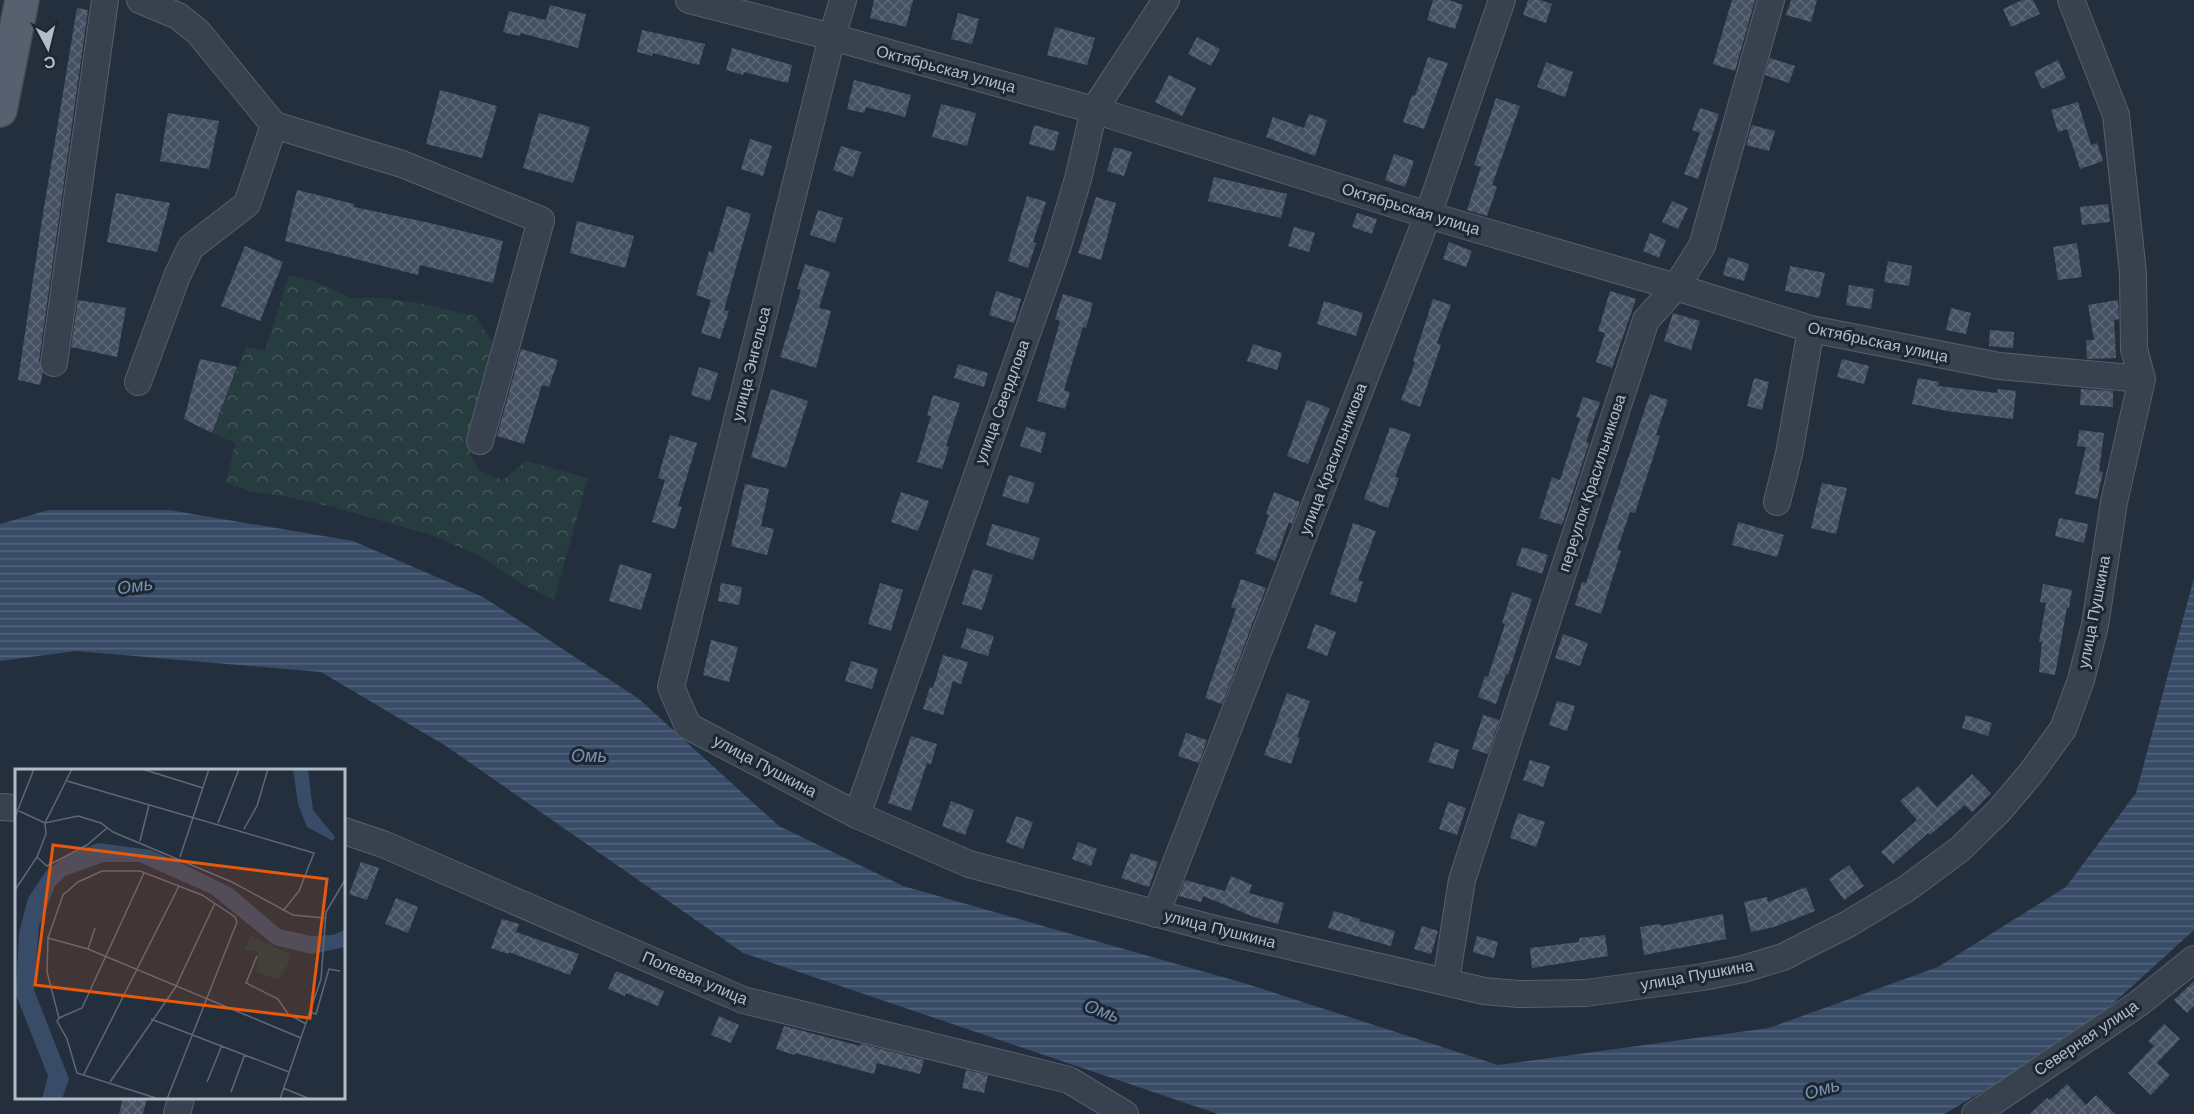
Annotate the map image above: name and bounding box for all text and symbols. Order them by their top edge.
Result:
north arrow [18,18,78,78]
street label: Октябрьская улица [875,42,1018,96]
text: С [43,53,57,72]
street label: Октябрьская улица [1340,180,1482,238]
street label: улица Энгельса [729,305,773,423]
street label: Октябрьская улица [1806,319,1950,365]
street label: улица Свердлова [972,338,1032,466]
street label: улица Красильникова [1296,381,1370,537]
street label: переулок Красильникова [1555,392,1629,574]
street label: улица Пушкина [2075,554,2113,670]
water label: Омь [116,574,154,598]
street label: улица Пушкина [710,732,820,800]
water label: Омь [571,746,607,766]
inset map [15,769,345,1099]
street label: улица Пушкина [1162,907,1278,951]
street label: Полевая улица [640,948,750,1008]
street label: улица Пушкина [1639,957,1755,993]
water label: Омь [1082,995,1122,1027]
street label: Северная улица [2031,997,2141,1079]
water label: Омь [1802,1074,1842,1104]

